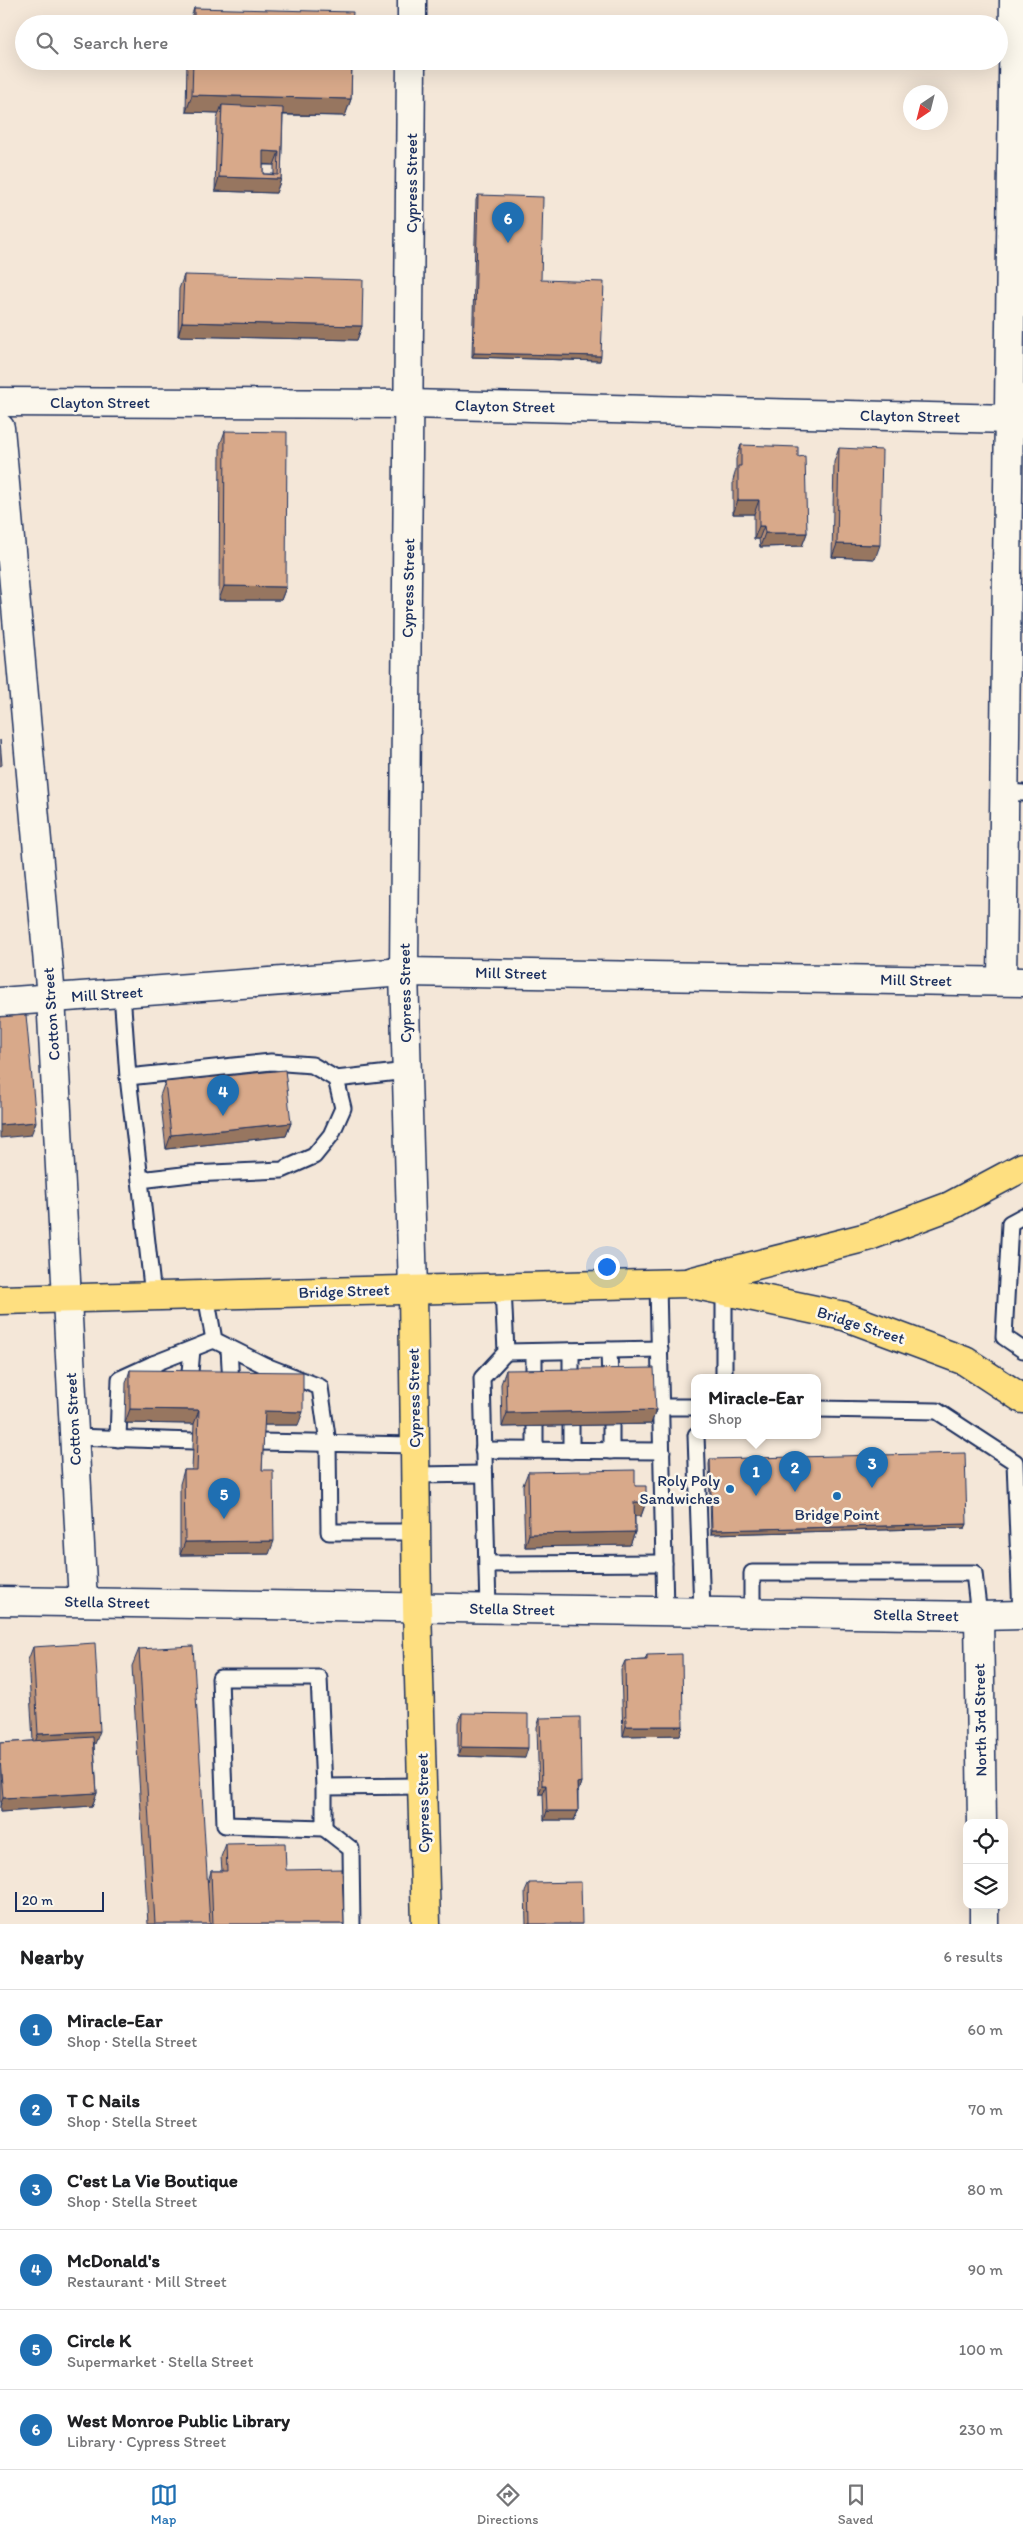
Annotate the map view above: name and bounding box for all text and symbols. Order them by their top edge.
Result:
search box [15,15,1008,70]
icon: search [33,29,61,57]
text: Search here [73,31,168,54]
north arrow [903,85,948,130]
street label: Cypress Street [402,133,421,233]
pin: 6 [492,202,524,243]
street label: Clayton Street [50,393,150,412]
street label: Clayton Street [455,396,555,416]
street label: Clayton Street [860,406,960,426]
street label: Cypress Street [398,538,418,638]
street label: Cypress Street [395,943,415,1043]
street label: Mill Street [475,963,547,983]
street label: Cotton Street [38,967,64,1061]
street label: Mill Street [880,970,952,990]
street label: Mill Street [70,982,144,1006]
pin: 4 [207,1075,239,1116]
your location [594,1254,620,1280]
street label: Bridge Street [298,1280,390,1302]
street label: Bridge Street [815,1302,907,1348]
street label: Cypress Street [404,1348,424,1448]
street label: Cotton Street [61,1372,85,1466]
popup [691,1374,821,1439]
text: Miracle-Ear [708,1386,804,1409]
text: Shop [708,1409,742,1428]
pin: 3 [856,1447,888,1488]
pin: 2 [779,1451,811,1492]
pin: 1 [740,1455,772,1496]
place label: Roly Poly Sandwiches [639,1471,720,1508]
pin: 5 [208,1478,240,1519]
marker: Roly Poly Sandwiches [724,1483,736,1495]
marker: Bridge Point [831,1490,843,1502]
place label: Bridge Point [794,1505,880,1524]
street label: Stella Street [64,1592,150,1612]
street label: Stella Street [469,1599,555,1619]
street label: Stella Street [873,1605,959,1625]
street label: North 3rd Street [970,1663,990,1777]
street label: Cypress Street [413,1753,433,1853]
map controls [963,1819,1008,1909]
button: locate [963,1819,1008,1864]
button: layers [963,1864,1008,1909]
scale bar [15,1889,104,1912]
text: 20 m [22,1892,53,1909]
text: Nearby [20,1944,84,1969]
text: 6 results [943,1947,1003,1966]
text: Miracle-Ear [67,2009,162,2032]
text: 1 [32,2020,40,2039]
text: 60 m [968,2020,1003,2039]
text: Shop · Stella Street [67,2032,197,2051]
text: T C Nails [67,2089,140,2112]
text: 2 [32,2100,40,2119]
text: 70 m [968,2100,1003,2119]
text: Shop · Stella Street [67,2112,197,2131]
text: C'est La Vie Boutique [67,2169,238,2192]
text: 3 [32,2180,40,2199]
text: 80 m [967,2180,1003,2199]
text: Shop · Stella Street [67,2192,197,2211]
text: McDonald's [67,2249,160,2272]
text: 4 [31,2260,41,2279]
text: 90 m [968,2260,1003,2279]
text: Restaurant · Mill Street [67,2272,227,2291]
text: Circle K [67,2329,131,2352]
text: 5 [32,2340,40,2359]
text: 100 m [959,2340,1003,2359]
text: Supermarket · Stella Street [67,2352,253,2371]
text: West Monroe Public Library [67,2409,290,2432]
text: 6 [32,2420,40,2439]
text: 230 m [959,2420,1003,2439]
text: Library · Cypress Street [67,2432,226,2451]
tab: Map [150,2481,178,2528]
tab: Directions [477,2481,538,2528]
tab: Saved [838,2481,873,2528]

